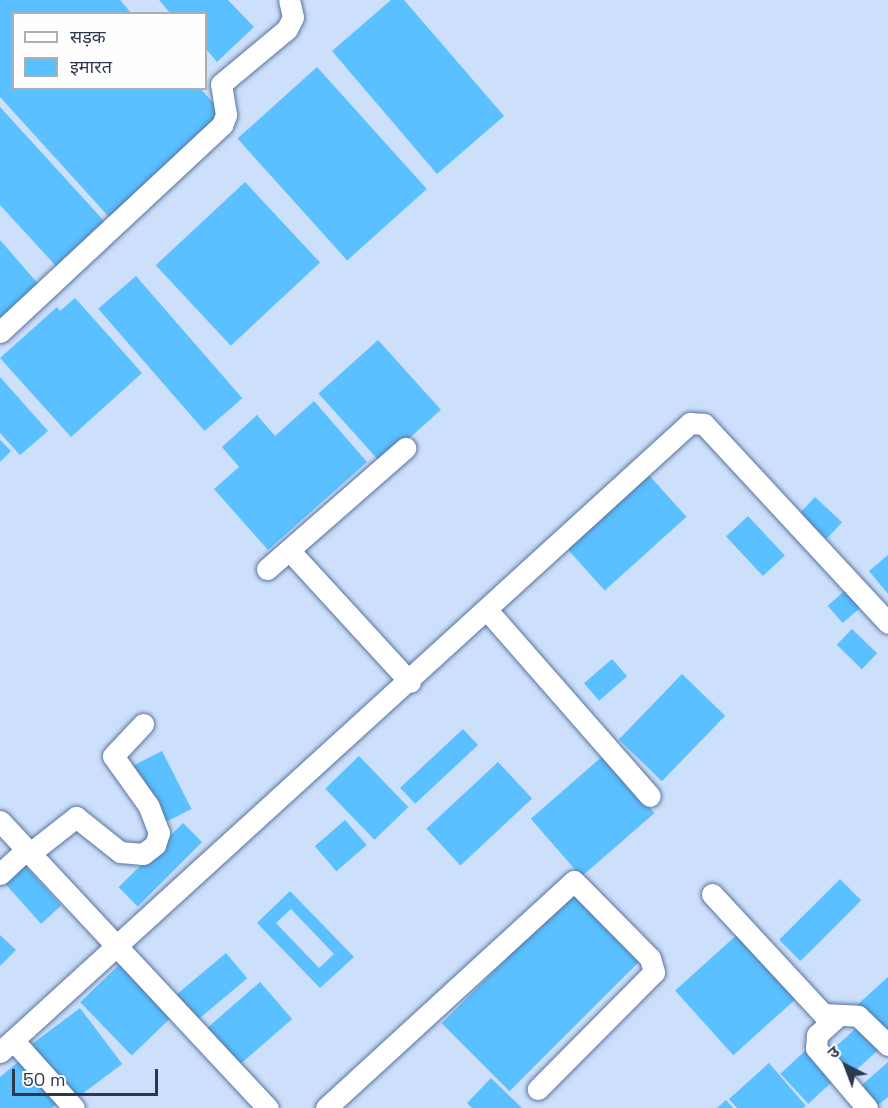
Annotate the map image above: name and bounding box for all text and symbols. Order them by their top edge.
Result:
legend [12,12,207,90]
text: सड़क [70,25,106,48]
text: इमारत [70,55,112,78]
north arrow [816,1036,876,1096]
text: उ [823,1041,844,1063]
scale bar [15,1057,160,1095]
text: 50 m [23,1068,65,1091]

